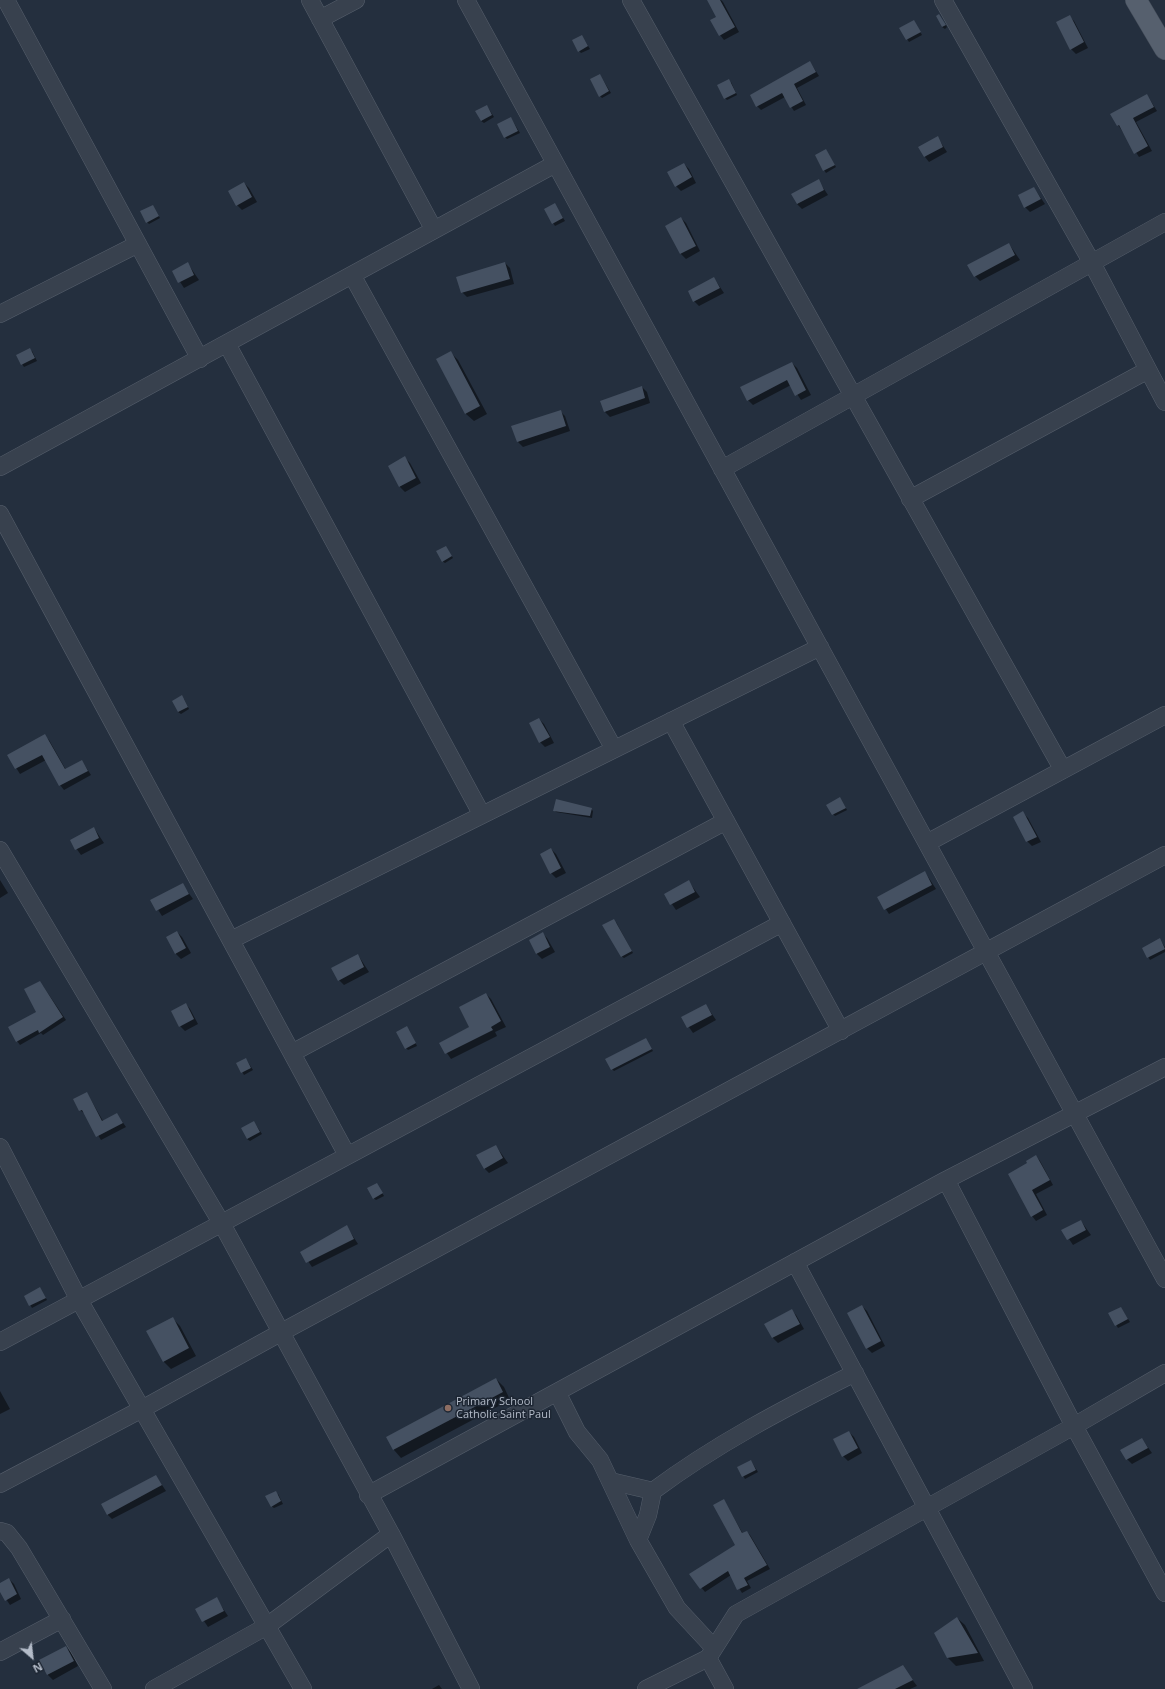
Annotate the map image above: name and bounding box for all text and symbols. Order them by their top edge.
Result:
place label: Primary School Catholic Saint Paul [456,1395,551,1421]
marker: Primary School Catholic Saint Paul [443,1403,453,1413]
north arrow [12,1637,52,1677]
text: N [30,1659,45,1677]

